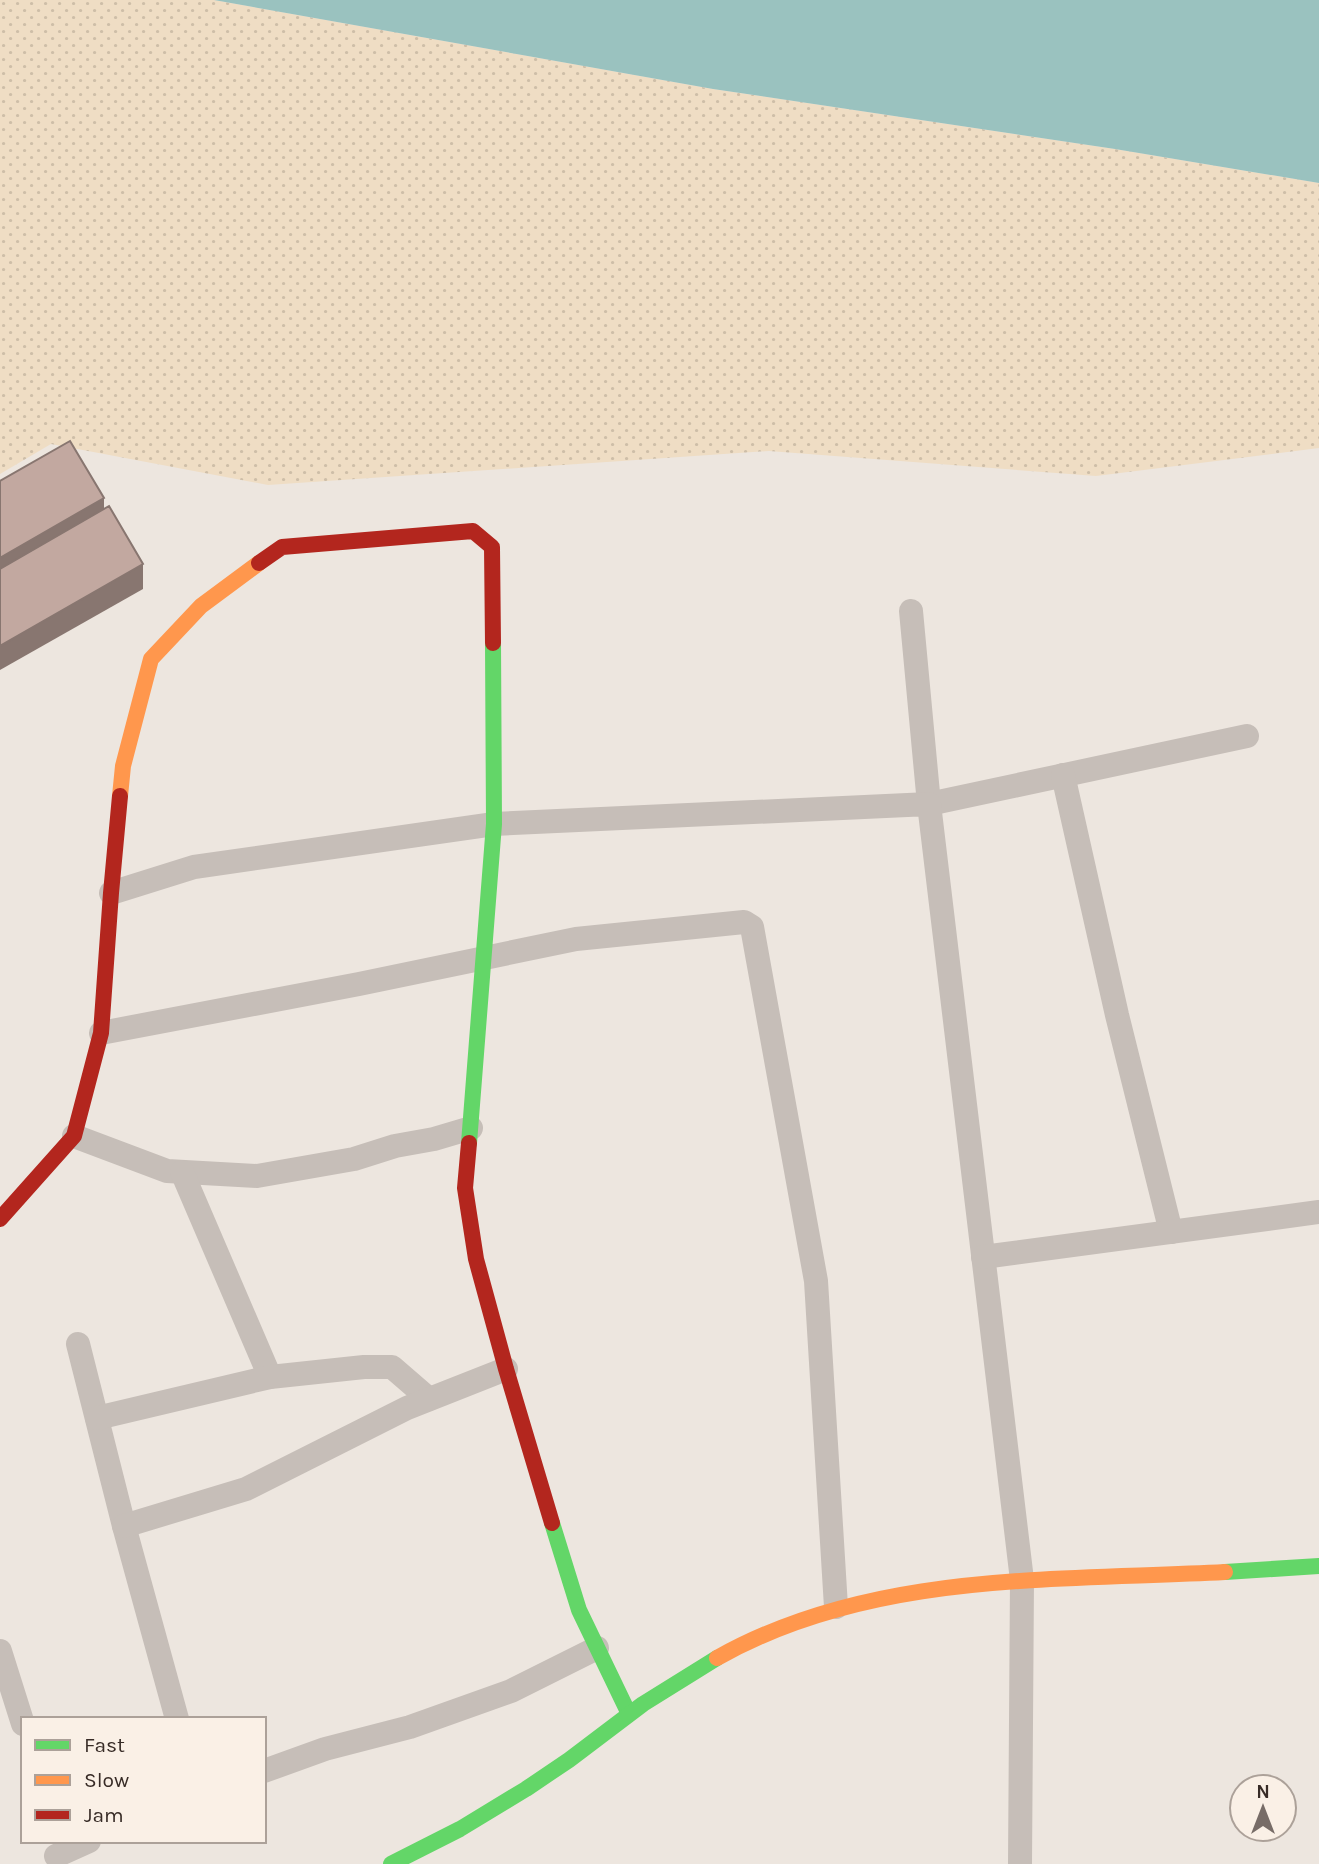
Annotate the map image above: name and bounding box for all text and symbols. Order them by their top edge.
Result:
legend [21,1717,266,1843]
text: Fast [84,1733,125,1757]
text: Slow [84,1768,129,1792]
north arrow [1228,1773,1298,1843]
text: N [1256,1781,1270,1803]
text: Jam [84,1803,124,1827]

